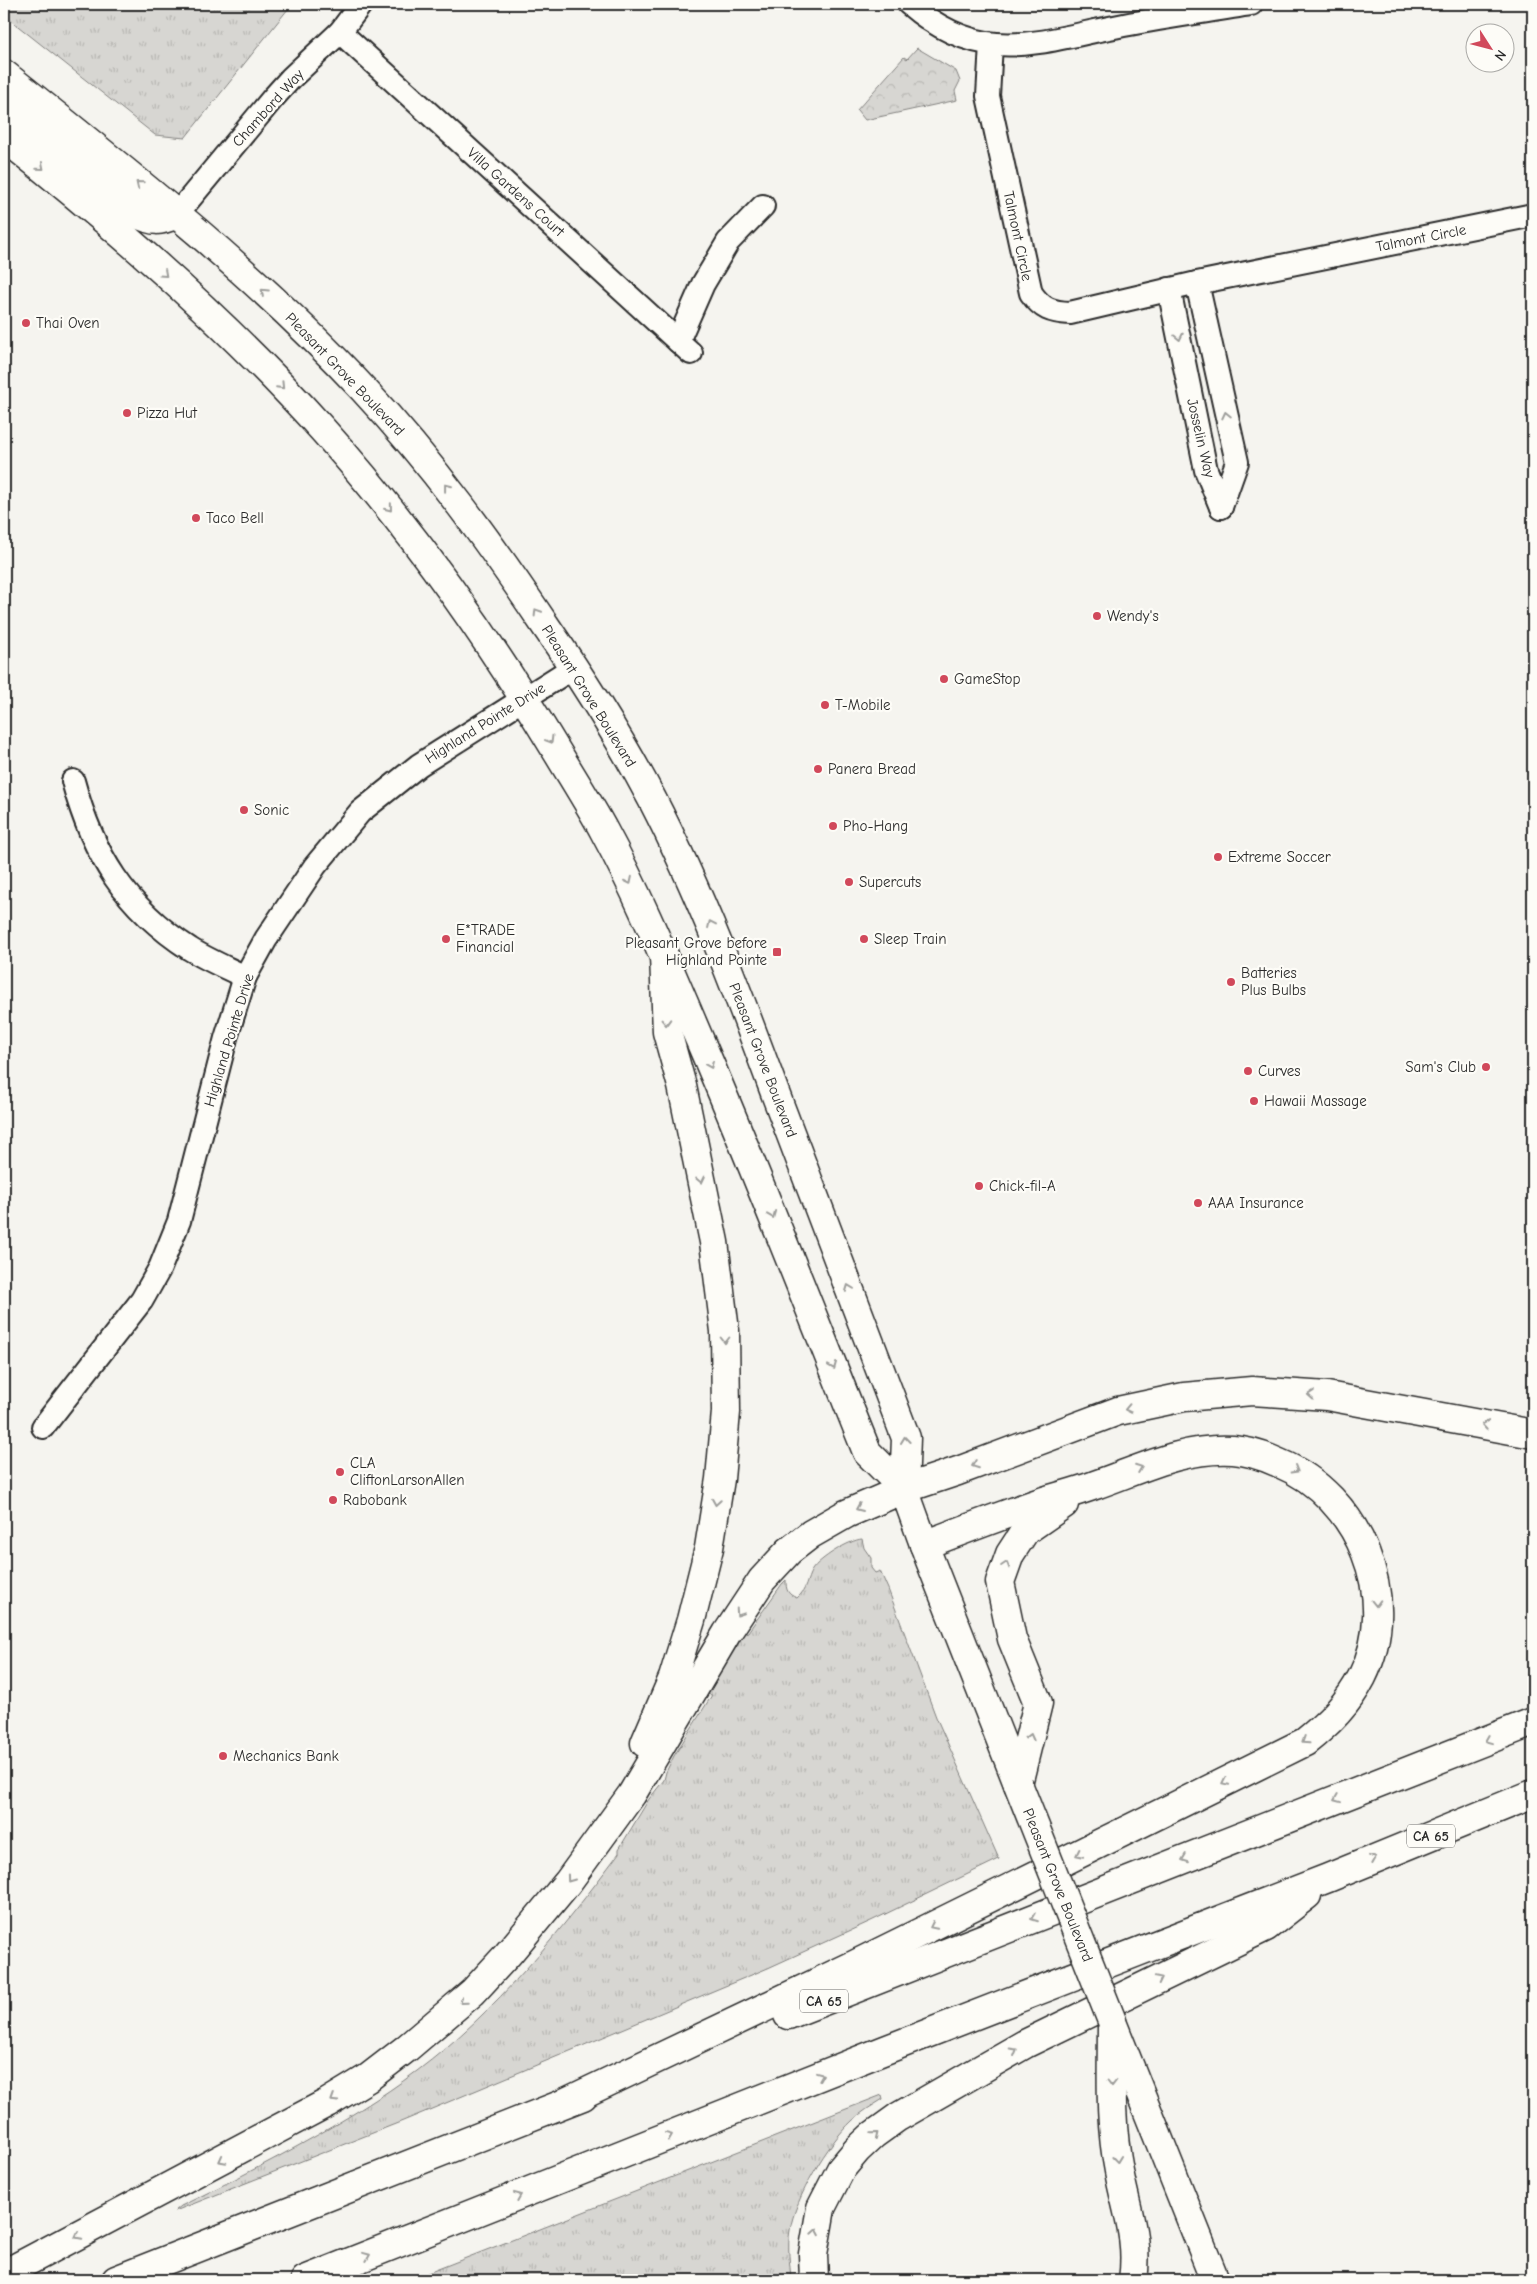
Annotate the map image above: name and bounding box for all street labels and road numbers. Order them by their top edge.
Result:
street label: Chambord Way [228,65,308,151]
street label: Villa Gardens Court [464,144,569,241]
street label: Talmont Circle [1000,189,1036,283]
street label: Talmont Circle [1374,220,1468,256]
street label: Pleasant Grove Boulevard [282,309,408,439]
street label: Josselin Way [1183,396,1219,480]
street label: Pleasant Grove Boulevard [538,622,640,770]
street label: Highland Pointe Drive [421,678,549,767]
street label: Highland Pointe Drive [200,971,258,1109]
street label: Pleasant Grove Boulevard [725,980,801,1140]
street label: Pleasant Grove Boulevard [1019,1806,1097,1964]
road number: CA 65 [1407,1824,1455,1848]
road number: CA 65 [800,1990,848,2012]

